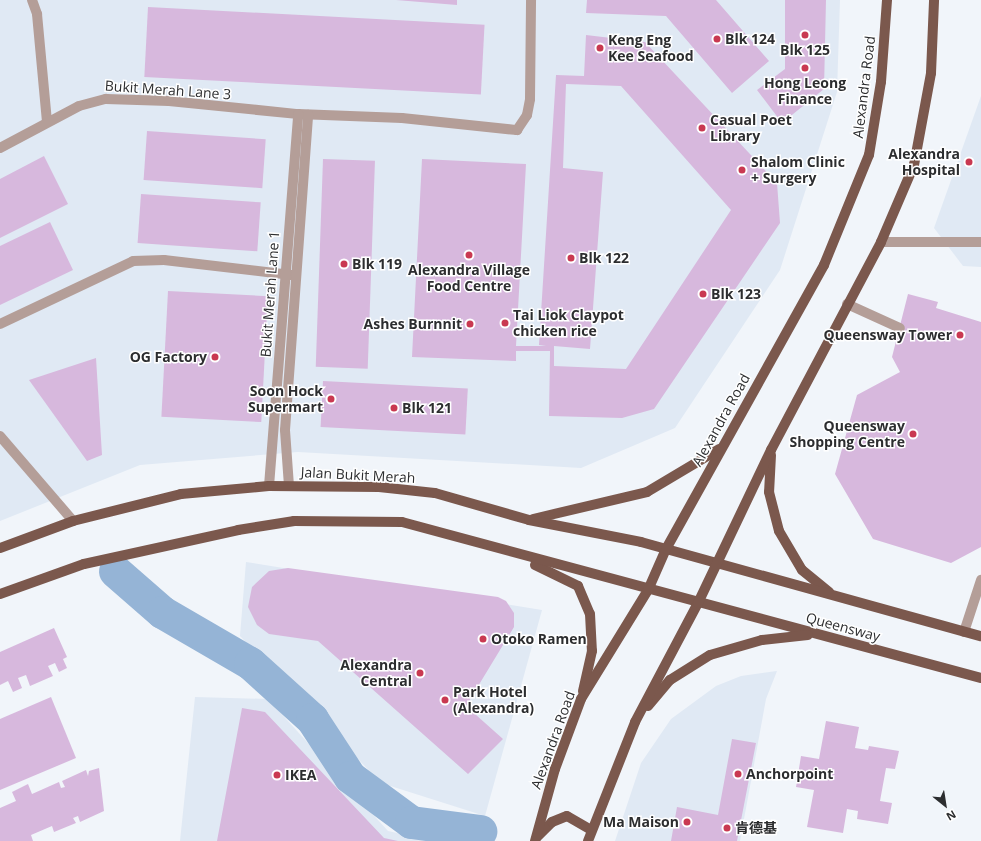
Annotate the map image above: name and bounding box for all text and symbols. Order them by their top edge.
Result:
marker: Blk 125 [800,30,810,40]
place label: Blk 124 [725,31,775,47]
place label: Keng Eng Kee Seafood [608,32,694,64]
marker: Blk 124 [712,34,722,44]
street label: Alexandra Road [849,35,879,139]
place label: Blk 125 [780,42,830,58]
marker: Keng Eng Kee Seafood [595,43,605,53]
marker: Hong Leong Finance [800,63,810,73]
place label: Hong Leong Finance [764,75,846,108]
street label: Bukit Merah Lane 3 [104,77,232,103]
place label: Casual Poet Library [710,112,792,144]
marker: Casual Poet Library [697,123,707,133]
place label: Alexandra Hospital [888,146,960,178]
place label: Shalom Clinic + Surgery [751,154,845,186]
marker: Alexandra Hospital [963,156,975,168]
marker: Shalom Clinic + Surgery [736,164,748,176]
street label: Bukit Merah Lane 1 [257,230,283,358]
marker: Alexandra Village Food Centre [464,250,474,260]
place label: Blk 122 [579,250,629,266]
marker: Blk 122 [566,253,576,263]
place label: Blk 119 [352,256,402,272]
marker: Blk 119 [339,259,349,269]
place label: Alexandra Village Food Centre [408,262,530,294]
place label: Blk 123 [711,286,761,302]
marker: Blk 123 [698,289,708,299]
place label: Tai Liok Claypot chicken rice [513,307,624,340]
place label: Ashes Burnnit [364,316,462,332]
marker: Tai Liok Claypot chicken rice [500,318,510,328]
marker: Ashes Burnnit [465,319,475,329]
place label: Queensway Tower [824,327,952,343]
marker: Queensway Tower [955,330,965,340]
place label: OG Factory [130,349,207,365]
marker: OG Factory [210,352,220,362]
street label: Alexandra Road [689,371,753,469]
place label: Soon Hock Supermart [248,383,323,416]
marker: Soon Hock Supermart [326,394,336,404]
place label: Blk 121 [402,400,452,416]
marker: Blk 121 [389,403,399,413]
place label: Queensway Shopping Centre [790,418,905,450]
marker: Queensway Shopping Centre [908,429,918,439]
street label: Jalan Bukit Merah [300,464,416,486]
street label: Queensway [804,609,882,645]
place label: Otoko Ramen [491,631,587,647]
marker: Otoko Ramen [478,634,488,644]
place label: Alexandra Central [340,657,412,690]
marker: Alexandra Central [415,668,425,678]
place label: Park Hotel (Alexandra) [453,684,534,716]
street label: Alexandra Road [527,689,579,791]
marker: Park Hotel (Alexandra) [440,695,450,705]
place label: Anchorpoint [746,766,833,782]
place label: IKEA [285,767,316,783]
marker: Anchorpoint [733,769,743,779]
marker: IKEA [272,770,282,780]
north arrow [925,785,965,825]
text: N [944,807,959,825]
place label: Ma Maison [603,814,679,830]
marker: Ma Maison [682,817,692,827]
place label: 肯德基 [735,820,777,836]
marker: 肯德基 [722,823,732,833]

